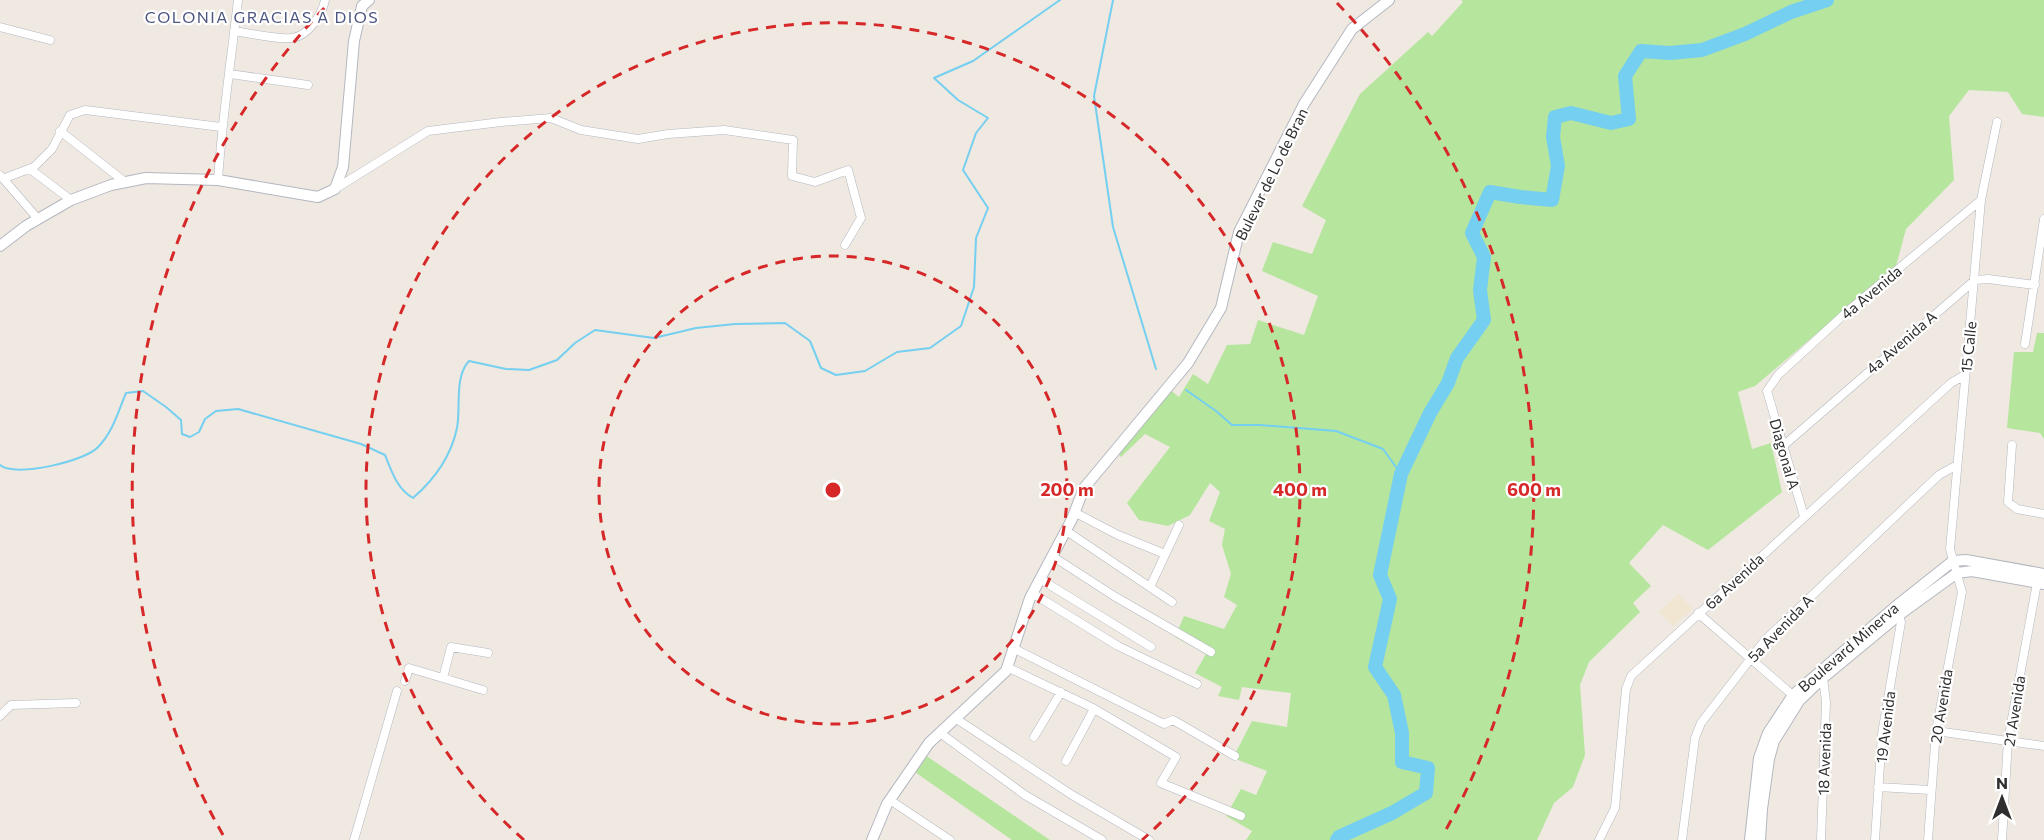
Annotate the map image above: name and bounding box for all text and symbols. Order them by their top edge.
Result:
district label: COLONIA GRACIAS A DIOS [145,7,379,26]
street label: Bulevar de Lo de Bran [1231,105,1311,243]
street label: 4a Avenida [1837,261,1905,323]
street label: 4a Avenida A [1862,307,1940,377]
street label: 15 Calle [1956,320,1980,374]
street label: Diagonal A [1766,416,1804,492]
text: 200 m [1040,478,1094,500]
text: 400 m [1273,478,1327,500]
text: 600 m [1507,478,1561,500]
centre of rings [823,480,843,500]
street label: 6a Avenida [1701,549,1767,613]
street label: 5a Avenida A [1743,591,1817,665]
street label: Boulevard Minerva [1794,598,1902,696]
street label: 20 Avenida [1926,668,1956,744]
street label: 21 Avenida [2000,674,2028,748]
street label: 19 Avenida [1872,690,1898,764]
street label: 18 Avenida [1814,722,1834,796]
north arrow [1972,768,2032,828]
text: N [1996,773,2008,792]

